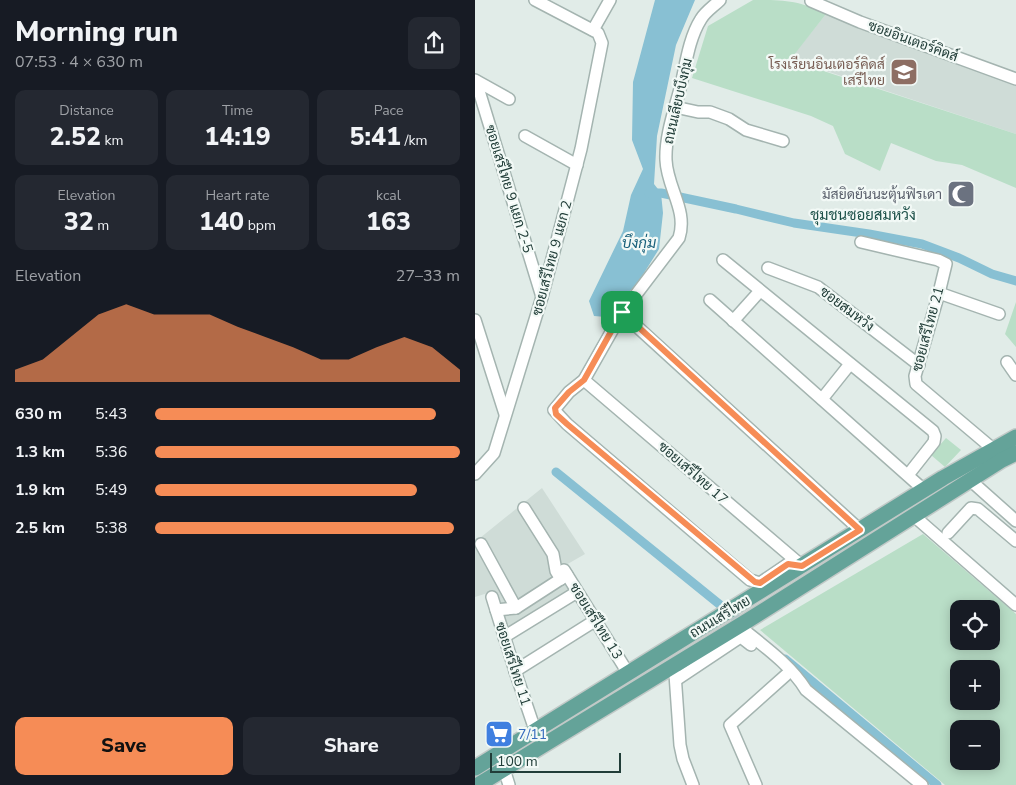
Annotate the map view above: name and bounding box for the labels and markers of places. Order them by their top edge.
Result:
place label: โรงเรียนอินเตอร์คิดส์ เสรีไทย [768,55,885,90]
school or university icon: โรงเรียนอินเตอร์คิดส์ เสรีไทย [889,57,919,87]
mosque icon: มัสยิดยันนะตุ้นฟิรเดา [946,179,976,209]
place label: มัสยิดยันนะตุ้นฟิรเดา [822,185,942,204]
pin [601,291,643,333]
supermarket icon: 7/11 [484,719,514,749]
place label: 7/11 [518,725,547,744]

